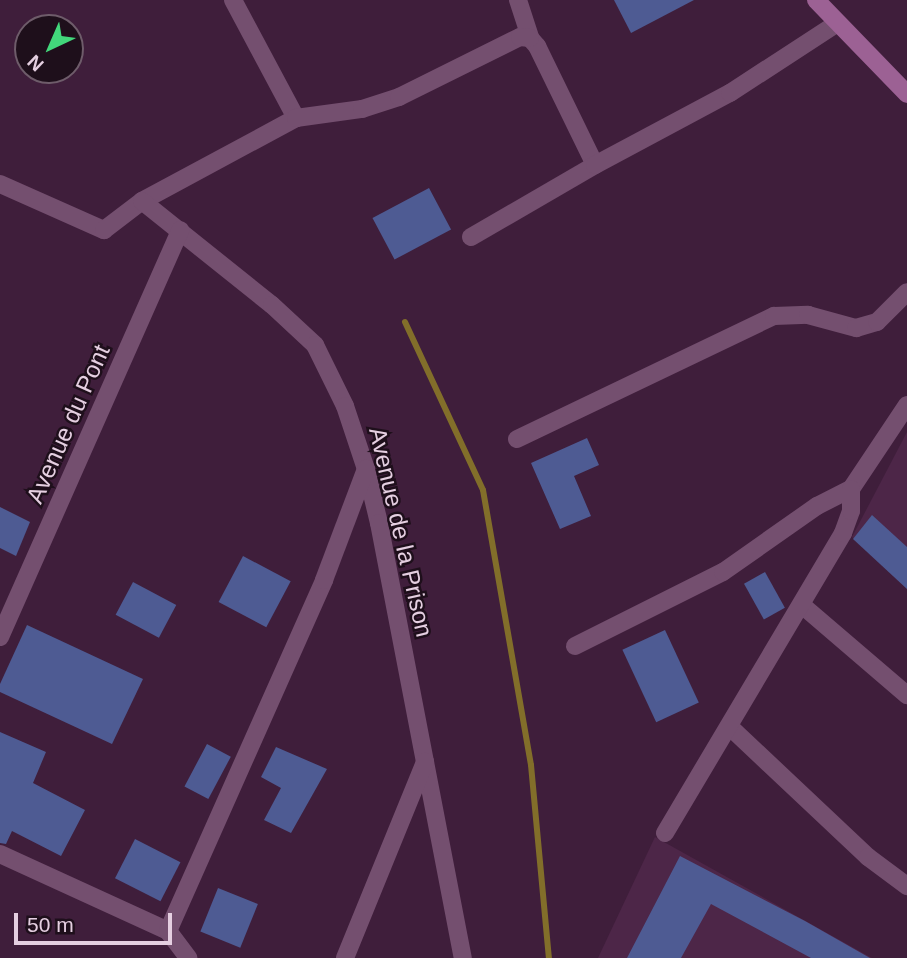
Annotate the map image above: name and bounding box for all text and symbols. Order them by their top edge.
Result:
north arrow [14,14,84,84]
text: N [23,51,48,75]
street label: Avenue du Pont [20,340,116,508]
street label: Avenue de la Prison [363,424,439,640]
scale bar [18,898,175,942]
text: 50 m [27,913,74,936]

